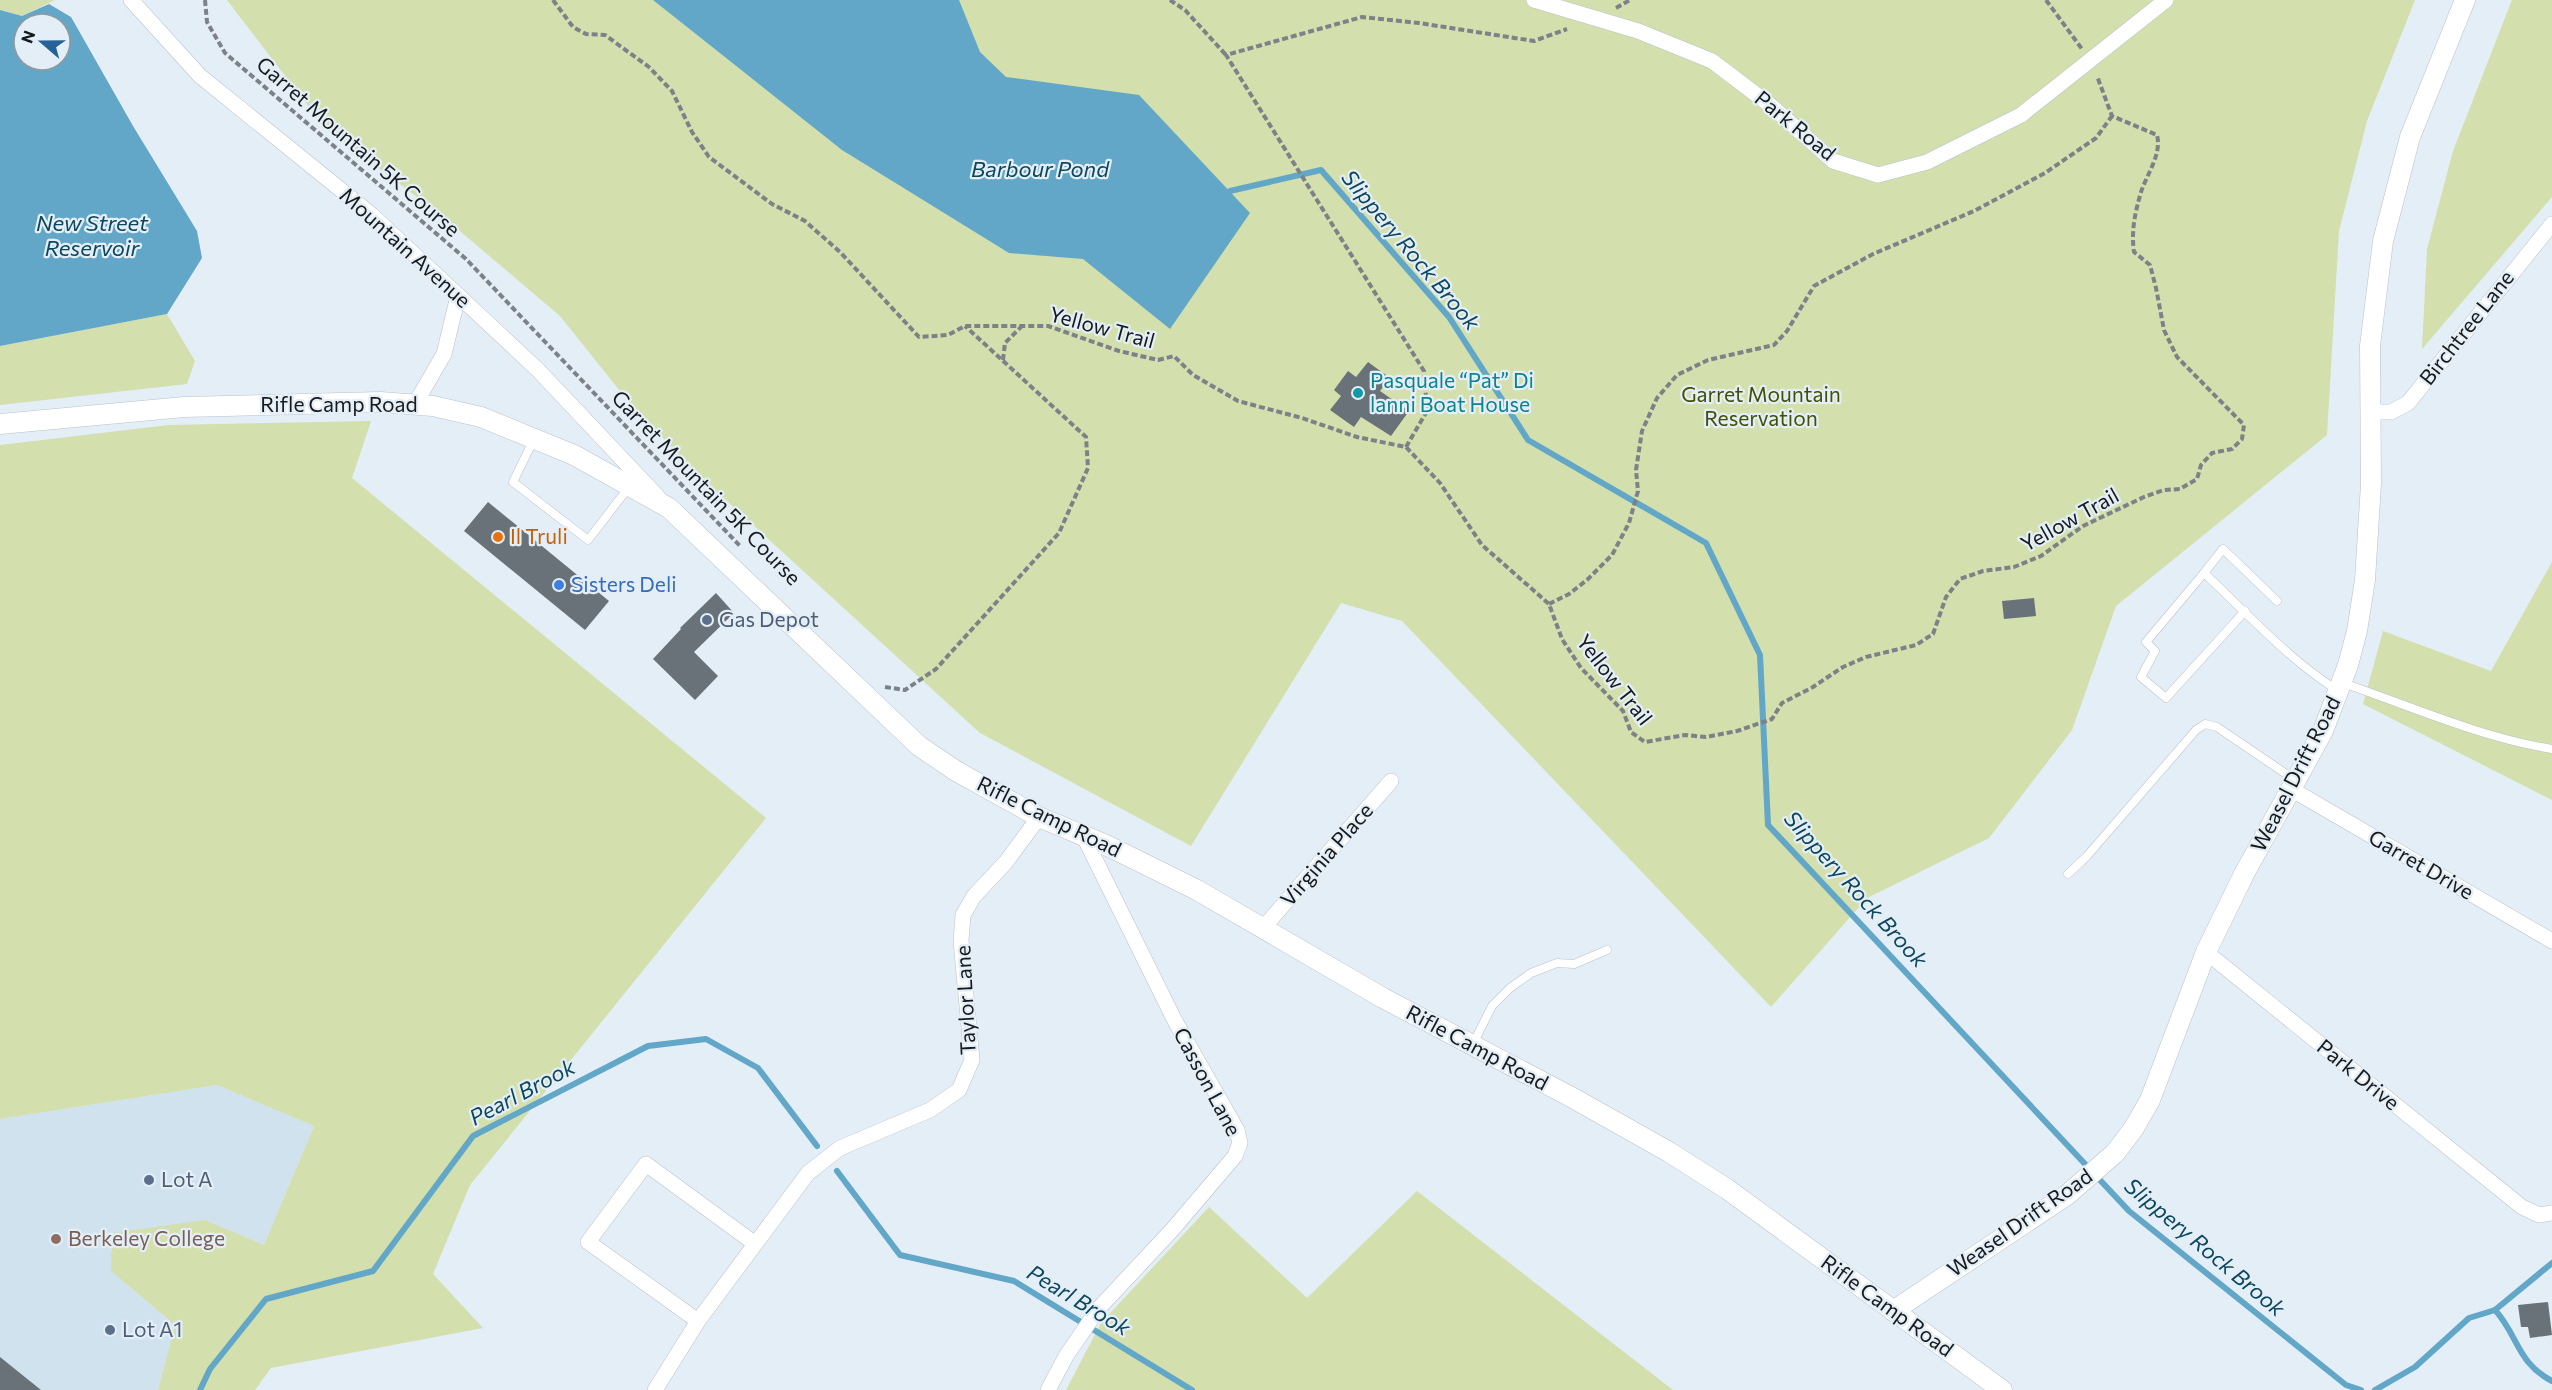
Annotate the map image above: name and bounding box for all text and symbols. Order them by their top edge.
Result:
north arrow [12,12,72,72]
text: N [16,28,38,46]
street label: Garret Mountain 5K Course [252,51,466,241]
street label: Park Road [1750,85,1842,165]
water label: Barbour Pond [971,155,1110,182]
water label: Slippery Rock Brook [1336,164,1487,336]
street label: Mountain Avenue [335,182,477,312]
water label: New Street Reservoir [36,209,149,261]
street label: Birchtree Lane [2413,265,2518,389]
street label: Yellow Trail [1047,300,1158,353]
place label: Pasquale “Pat” Di lanni Boat House [1370,367,1534,416]
park label: Garret Mountain Reservation [1681,381,1841,430]
street label: Garret Mountain 5K Course [607,384,807,590]
marker: Pasquale “Pat” Di lanni Boat House [1351,386,1365,400]
street label: Rifle Camp Road [260,391,418,416]
street label: Yellow Trail [2016,482,2123,556]
place label: Il Truli [510,523,568,548]
marker: Il Truli [491,530,505,544]
place label: Sisters Deli [571,571,677,596]
marker: Sisters Deli [552,578,566,592]
place label: Gas Depot [719,606,819,631]
marker: Gas Depot [700,613,714,627]
street label: Yellow Trail [1572,629,1658,729]
street label: Weasel Drift Road [2245,691,2345,855]
street label: Rifle Camp Road [973,770,1126,861]
street label: Virginia Place [1274,797,1377,911]
water label: Slippery Rock Brook [1779,805,1934,973]
street label: Garret Drive [2365,824,2479,904]
street label: Taylor Lane [949,945,980,1055]
street label: Rifle Camp Road [1402,999,1553,1095]
street label: Casson Lane [1169,1023,1247,1140]
street label: Park Drive [2313,1033,2405,1115]
water label: Pearl Brook [464,1052,580,1131]
street label: Weasel Drift Road [1942,1162,2096,1281]
place label: Lot A [161,1166,213,1191]
water label: Slippery Rock Brook [2120,1172,2292,1322]
marker: Lot A [142,1173,156,1187]
place label: Berkeley College [68,1225,225,1250]
marker: Berkeley College [49,1232,63,1246]
street label: Rifle Camp Road [1817,1248,1959,1361]
water label: Pearl Brook [1023,1258,1137,1342]
place label: Lot A1 [122,1316,183,1341]
marker: Lot A1 [103,1323,117,1337]

